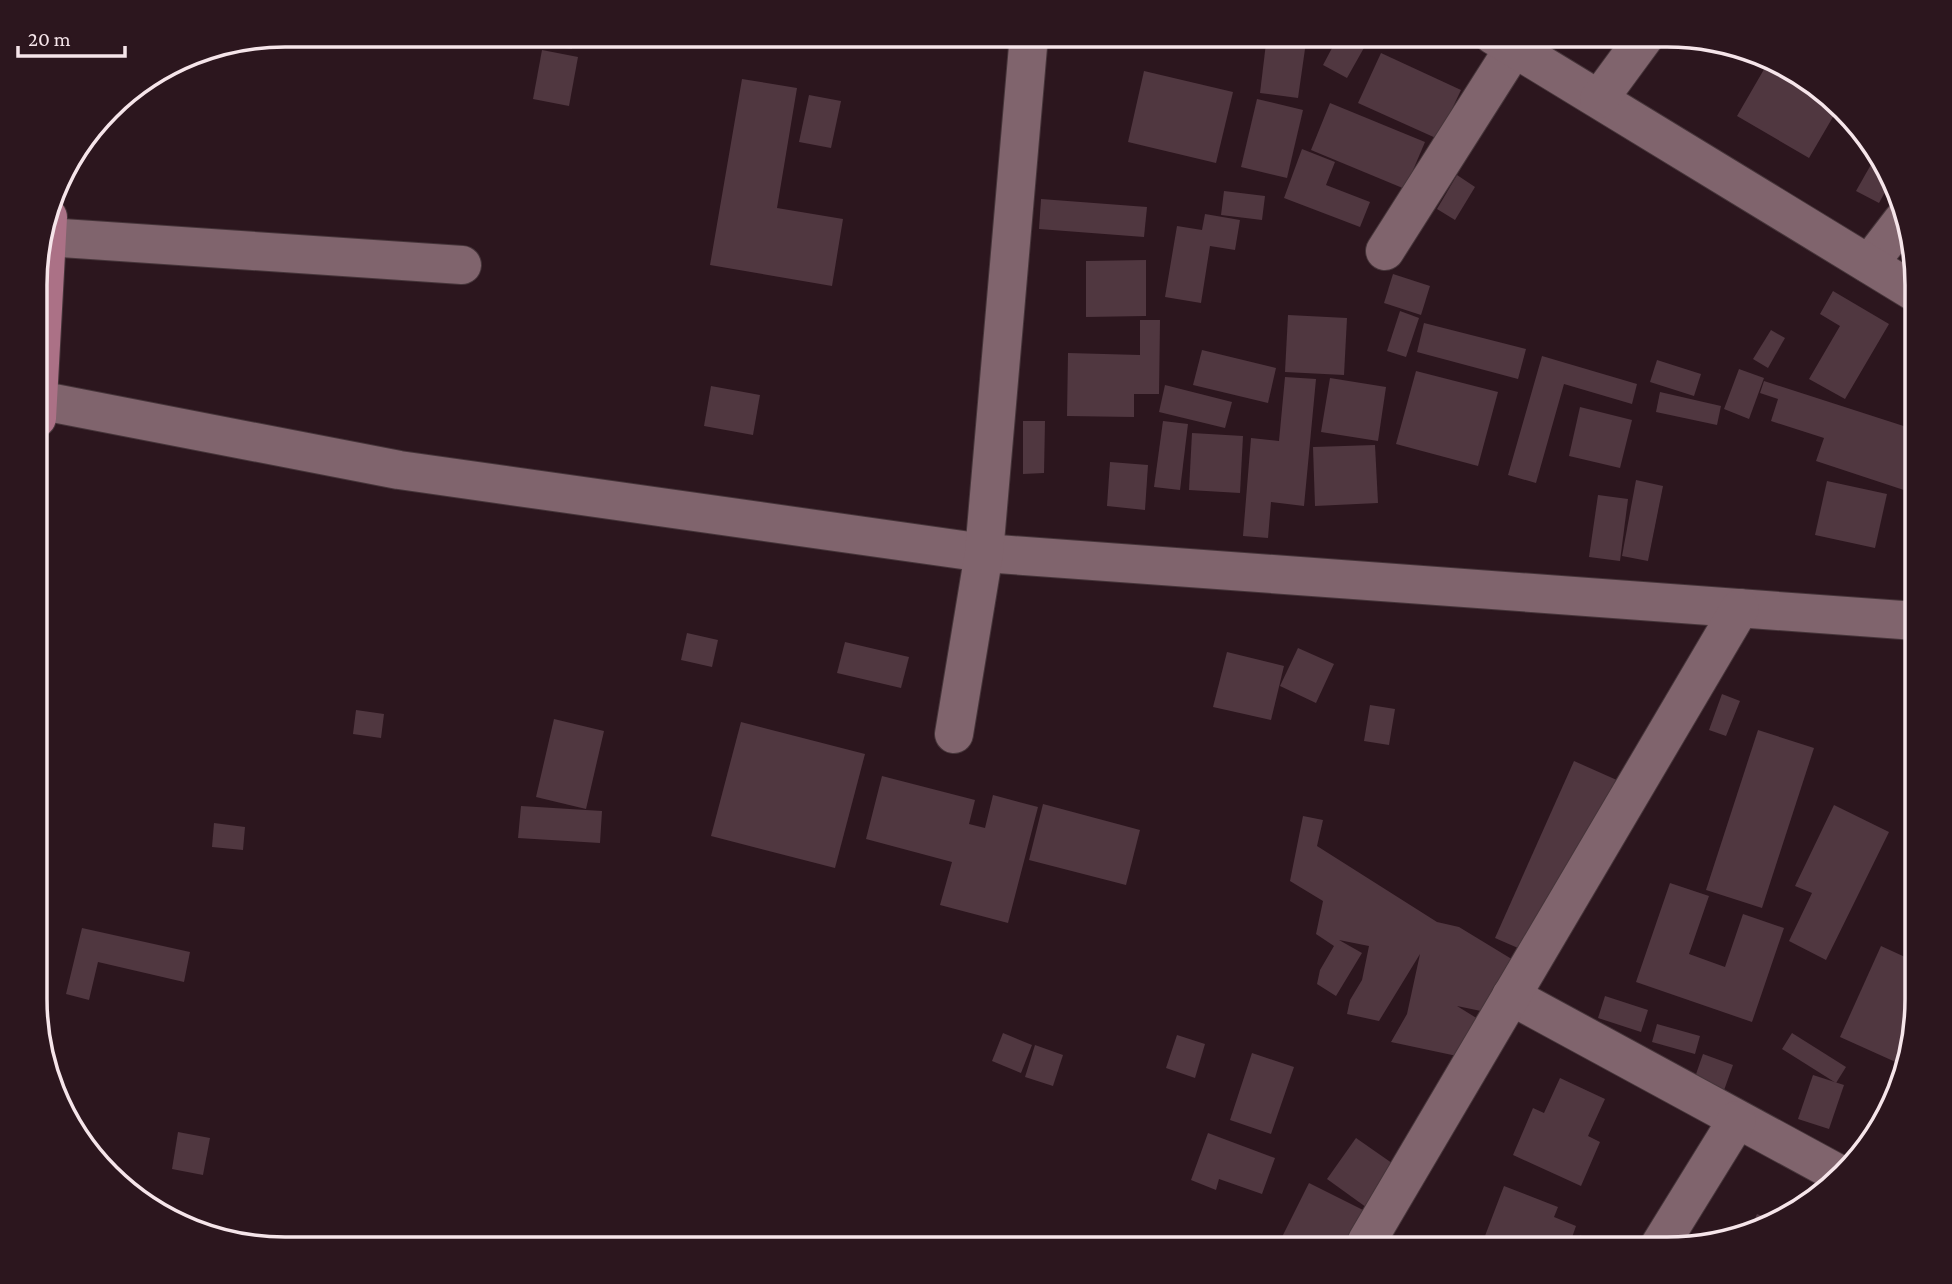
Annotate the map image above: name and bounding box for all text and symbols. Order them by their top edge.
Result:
scale bar [18,14,124,58]
text: 20 m [28,27,71,51]

